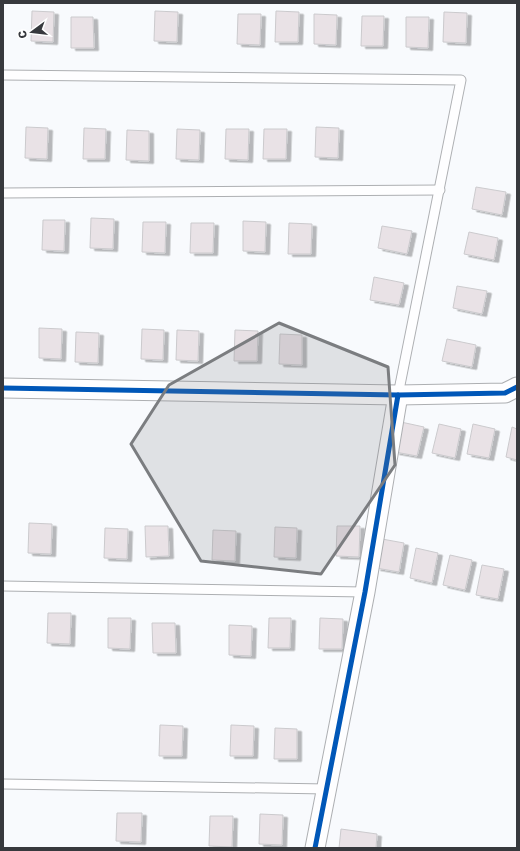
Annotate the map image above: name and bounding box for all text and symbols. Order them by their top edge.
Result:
north arrow [12,12,52,52]
text: С [15,29,29,40]

